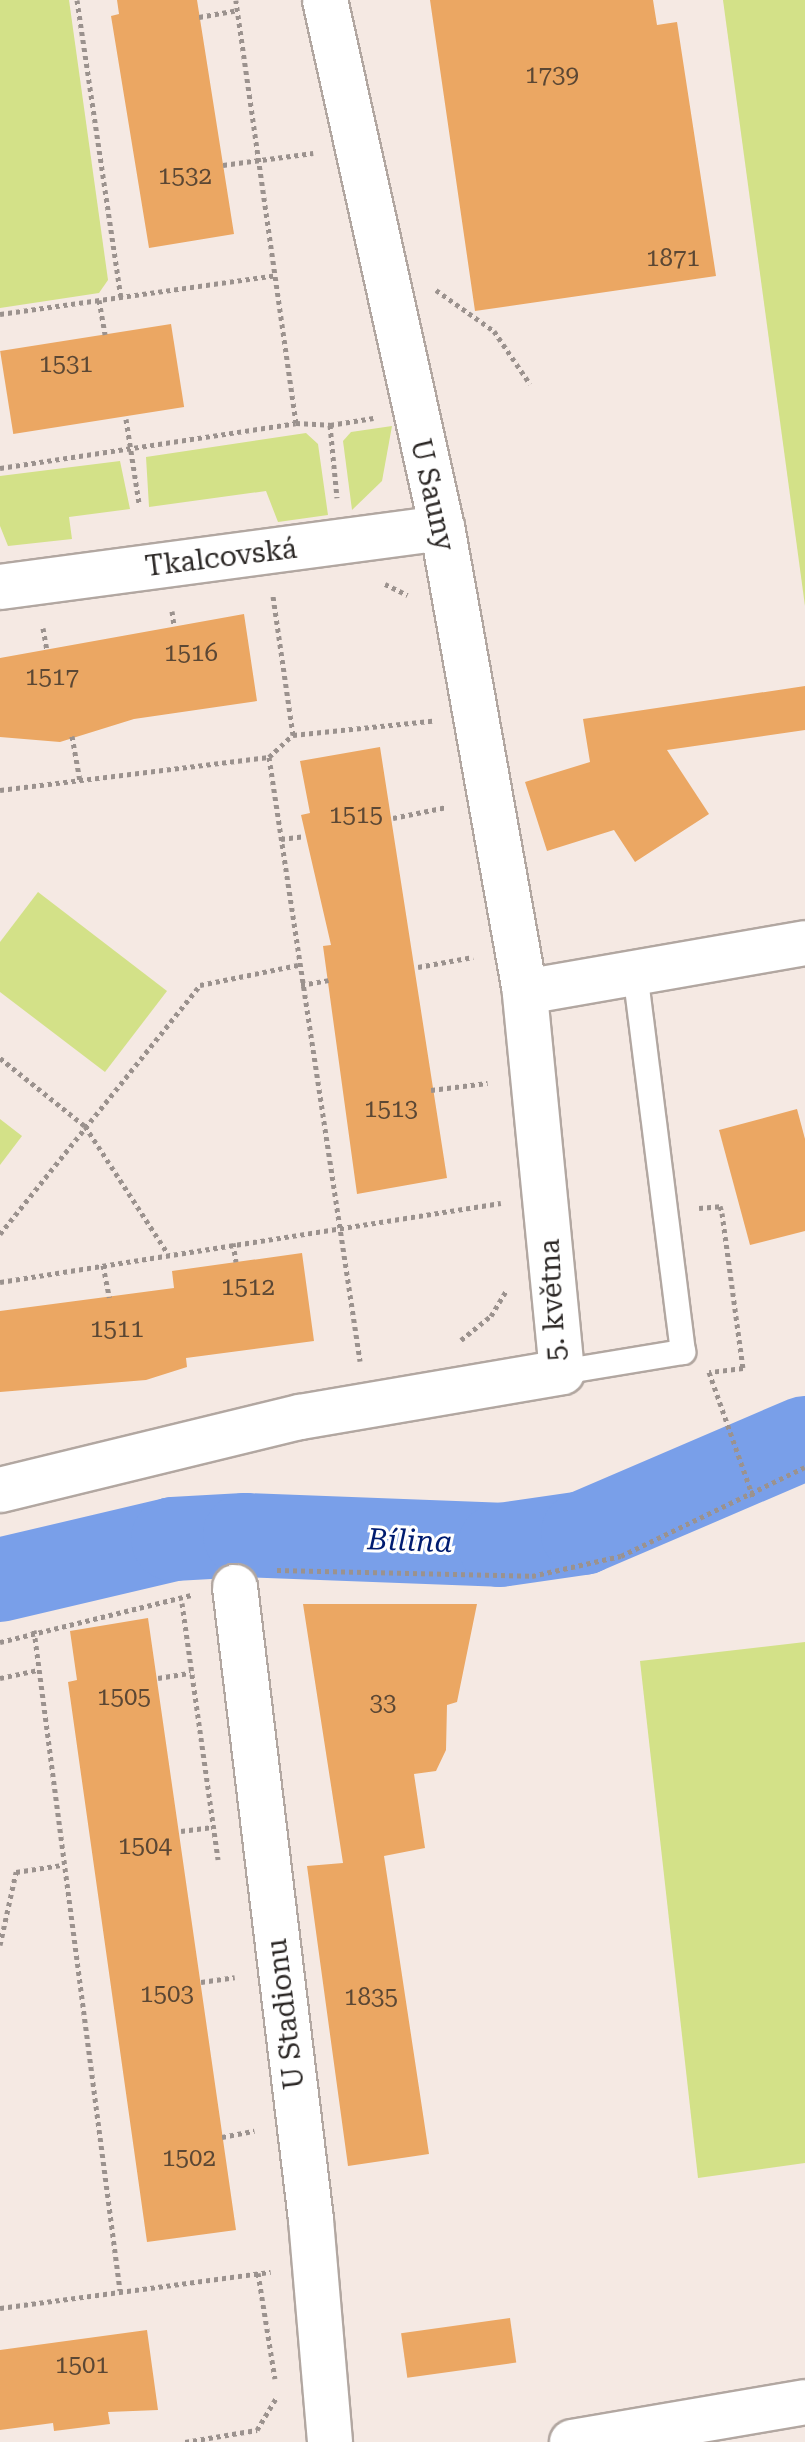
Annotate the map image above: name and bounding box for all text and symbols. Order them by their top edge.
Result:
house number: 1739 [525,62,579,90]
house number: 1532 [158,163,212,191]
house number: 1871 [646,245,700,273]
house number: 1531 [39,351,93,379]
street label: U Sauny [403,436,461,554]
street label: Tkalcovská [143,532,299,584]
house number: 1516 [164,640,218,668]
house number: 1517 [25,664,79,692]
house number: 1515 [329,802,383,830]
house number: 1513 [364,1096,418,1124]
street label: 5. května [533,1238,573,1362]
house number: 1512 [221,1274,275,1302]
house number: 1511 [90,1316,144,1344]
water label: Bílina [367,1522,453,1560]
house number: 1505 [97,1684,151,1712]
house number: 33 [370,1690,396,1718]
house number: 1504 [118,1833,172,1861]
street label: U Stadionu [260,1937,312,2091]
house number: 1503 [140,1981,194,2009]
house number: 1835 [344,1984,398,2012]
house number: 1502 [162,2145,216,2173]
house number: 1501 [55,2352,109,2380]

